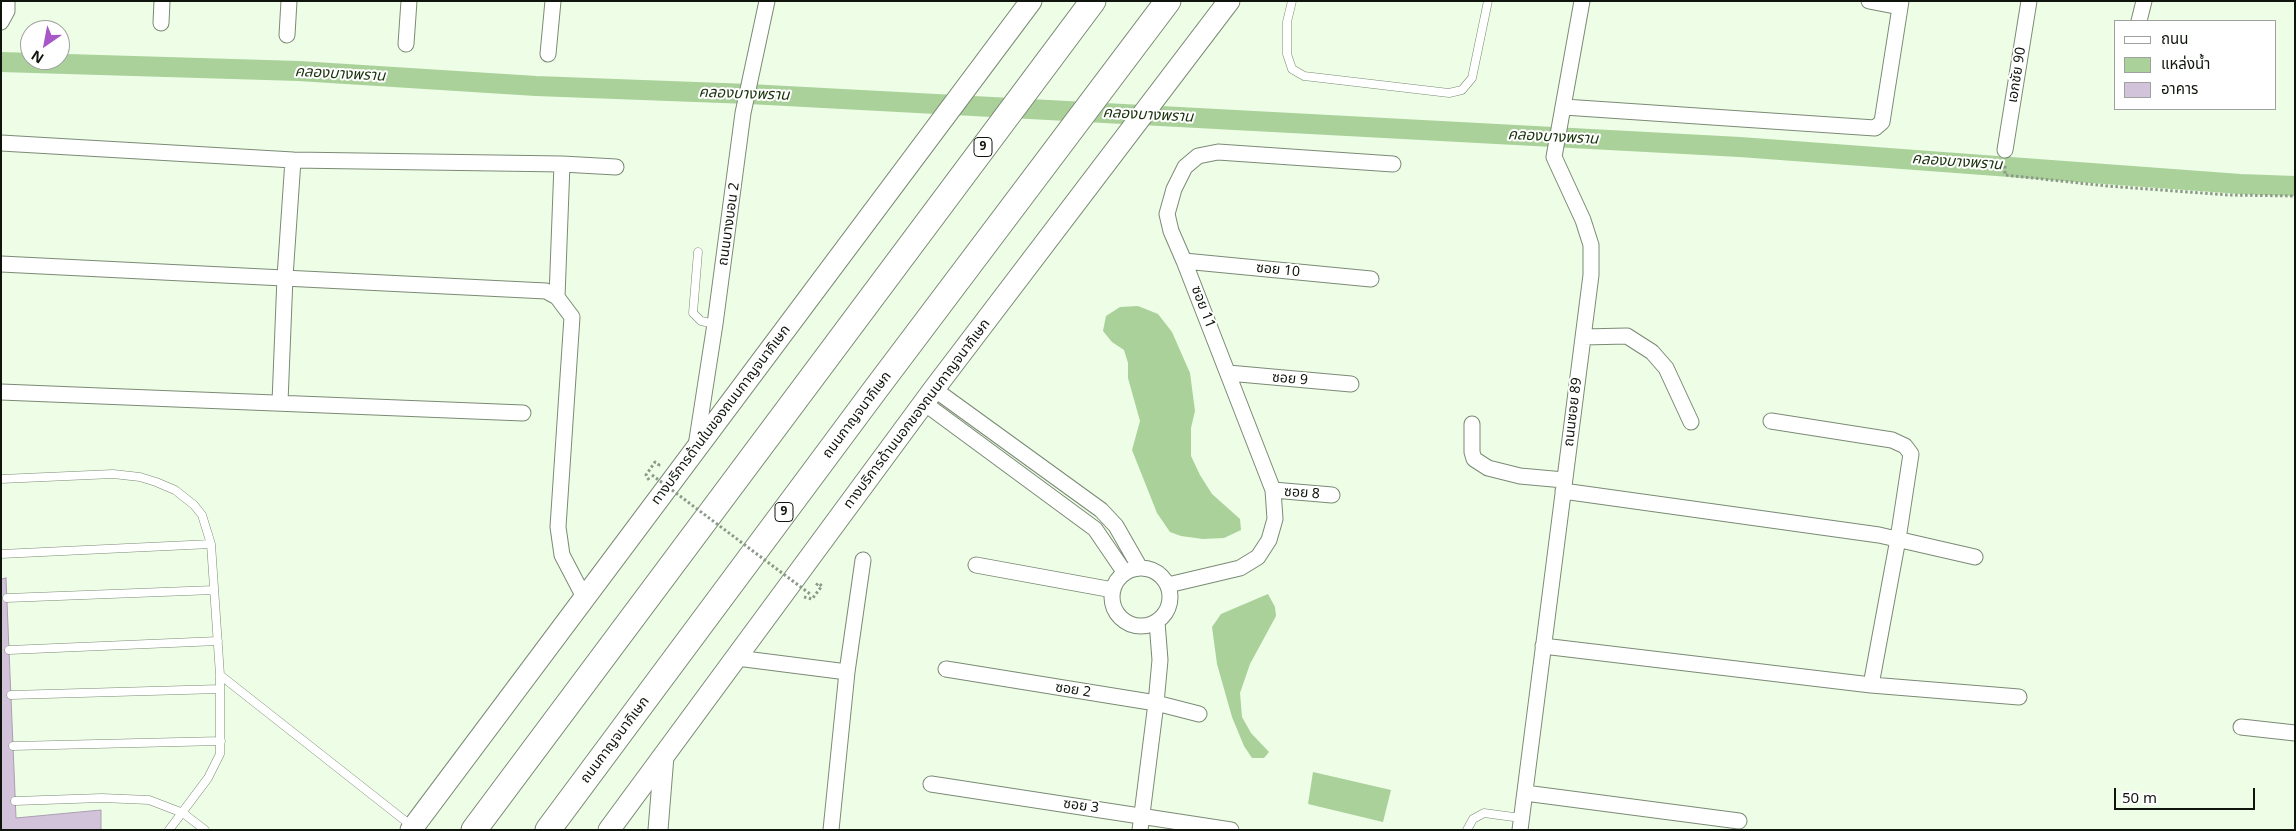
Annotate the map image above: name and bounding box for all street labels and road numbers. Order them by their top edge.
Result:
street label: เอกชัย 90 [2004,46,2030,104]
road number: 9 [974,138,992,156]
street label: ถนนบางบอน 2 [715,181,743,267]
street label: ซอย 10 [1255,259,1301,281]
street label: ซอย 11 [1187,284,1219,330]
street label: ทางบริการด้านนอกของถนนกาญจนาภิเษก [840,316,994,512]
street label: ทางบริการด้านในของถนนกาญจนาภิเษก [648,322,794,508]
street label: ถนนกาญจนาภิเษก [819,368,895,462]
street label: ซอย 9 [1271,369,1309,389]
street label: ถนนซอย 89 [1560,377,1586,447]
street label: ซอย 8 [1284,483,1320,503]
road number: 9 [775,502,793,522]
street label: ซอย 2 [1054,679,1092,701]
street label: ถนนกาญจนาภิเษก [577,693,653,787]
street label: ซอย 3 [1062,795,1100,817]

